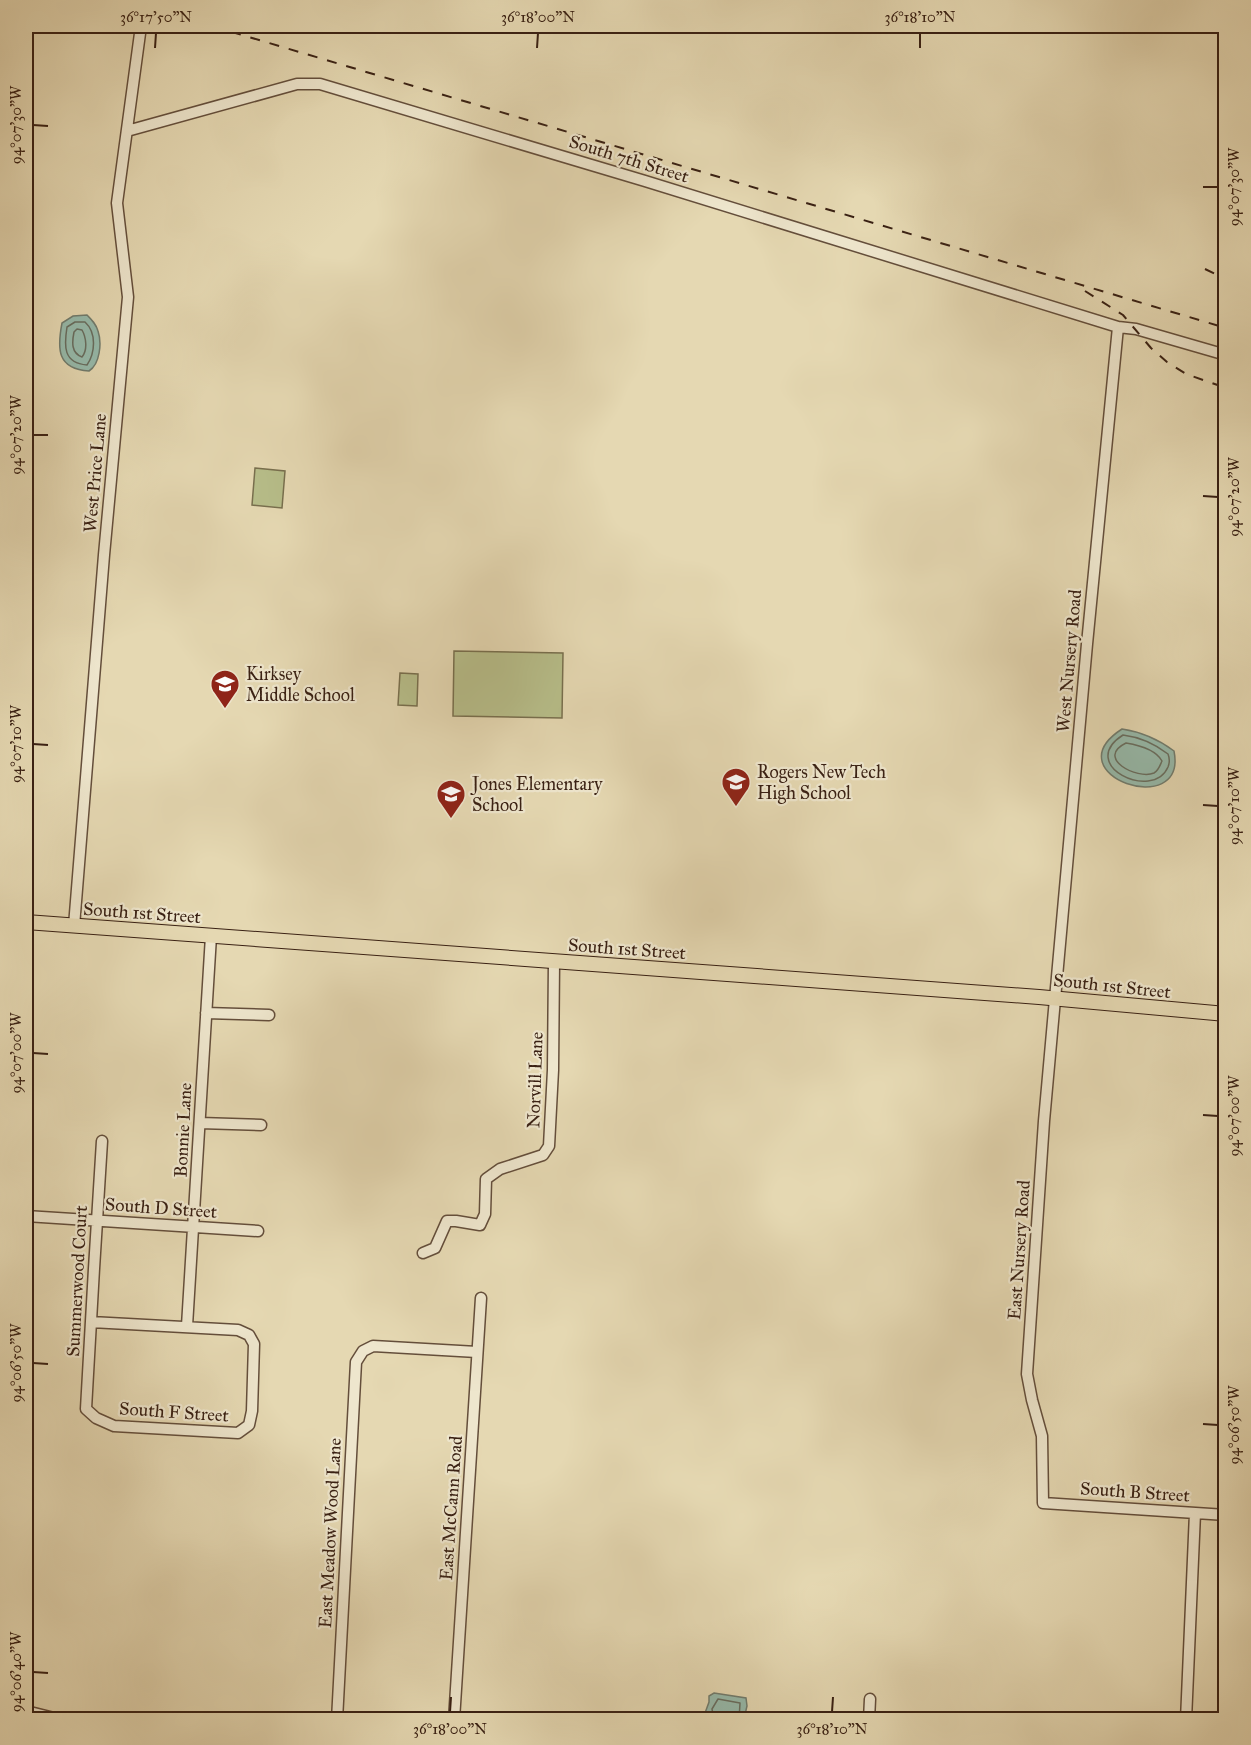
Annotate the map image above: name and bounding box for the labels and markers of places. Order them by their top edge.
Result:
place label: Kirksey Middle School [246,663,355,706]
school or university icon: Kirksey Middle School [209,668,241,710]
place label: Rogers New Tech High School [757,761,886,805]
school or university icon: Rogers New Tech High School [720,766,752,808]
place label: Jones Elementary School [470,773,603,816]
school or university icon: Jones Elementary School [435,778,467,820]

